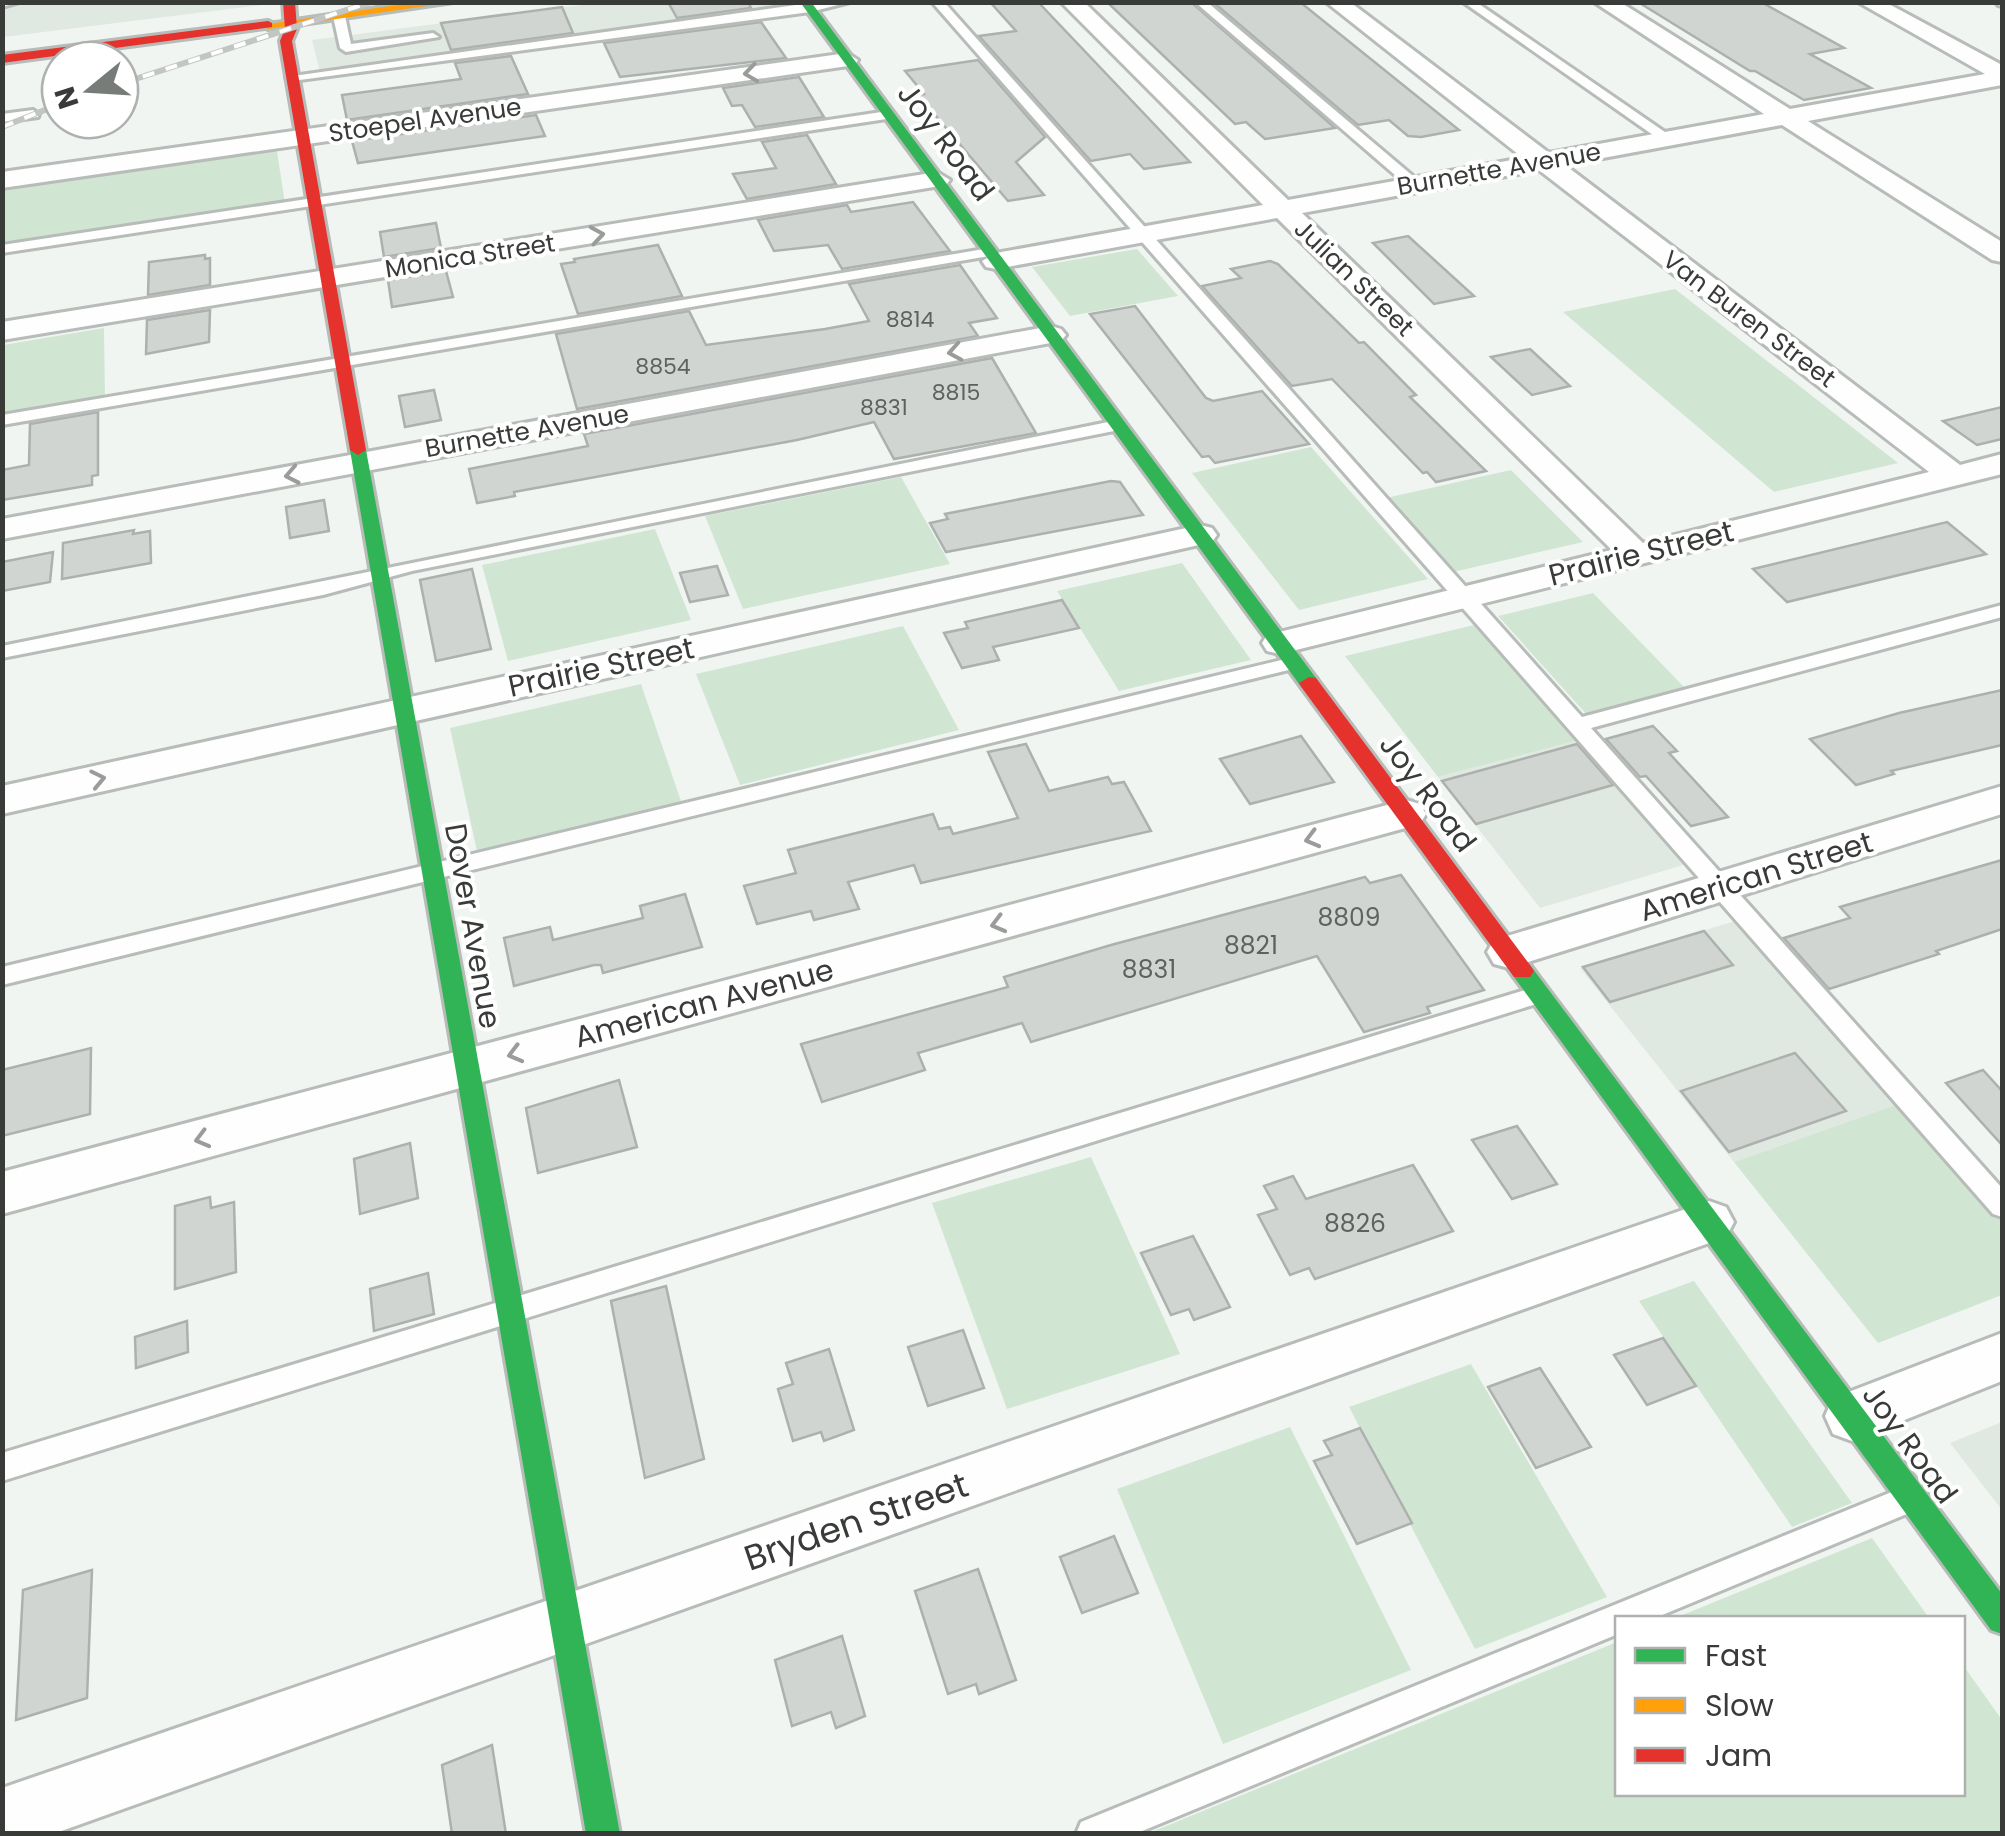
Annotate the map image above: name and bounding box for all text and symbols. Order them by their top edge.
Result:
north arrow [40,40,140,140]
one-way arrow [742,62,759,83]
street label: Joy Road [887,74,1005,210]
text: N [45,82,88,114]
street label: Stoepel Avenue [326,89,524,151]
street label: Burnette Avenue [1394,134,1604,204]
street label: Julian Street [1286,212,1422,344]
street label: Monica Street [382,225,558,287]
one-way arrow [588,225,605,246]
street label: Van Buren Street [1655,242,1843,396]
house number: 8814 [886,304,934,335]
one-way arrow [947,341,964,362]
house number: 8854 [635,351,691,382]
house number: 8815 [932,377,980,408]
house number: 8831 [860,392,908,423]
street label: Burnette Avenue [422,396,632,466]
one-way arrow [283,464,300,485]
street label: Prairie Street [1544,509,1738,597]
street label: Prairie Street [504,626,698,708]
street label: Joy Road [1369,725,1487,861]
one-way arrow [89,769,106,790]
street label: Dover Avenue [434,820,512,1032]
street label: American Street [1634,820,1878,932]
one-way arrow [1304,827,1321,848]
house number: 8809 [1317,900,1381,935]
one-way arrow [990,912,1007,933]
house number: 8821 [1224,928,1278,963]
street label: American Avenue [570,948,838,1058]
house number: 8831 [1122,952,1176,987]
one-way arrow [507,1043,524,1064]
one-way arrow [194,1128,211,1149]
house number: 8826 [1324,1206,1386,1241]
street label: Joy Road [1852,1376,1968,1512]
street label: Bryden Street [737,1460,975,1582]
legend [1615,1616,1965,1796]
text: Fast [1705,1634,1767,1677]
text: Slow [1705,1684,1774,1727]
text: Jam [1705,1734,1772,1777]

